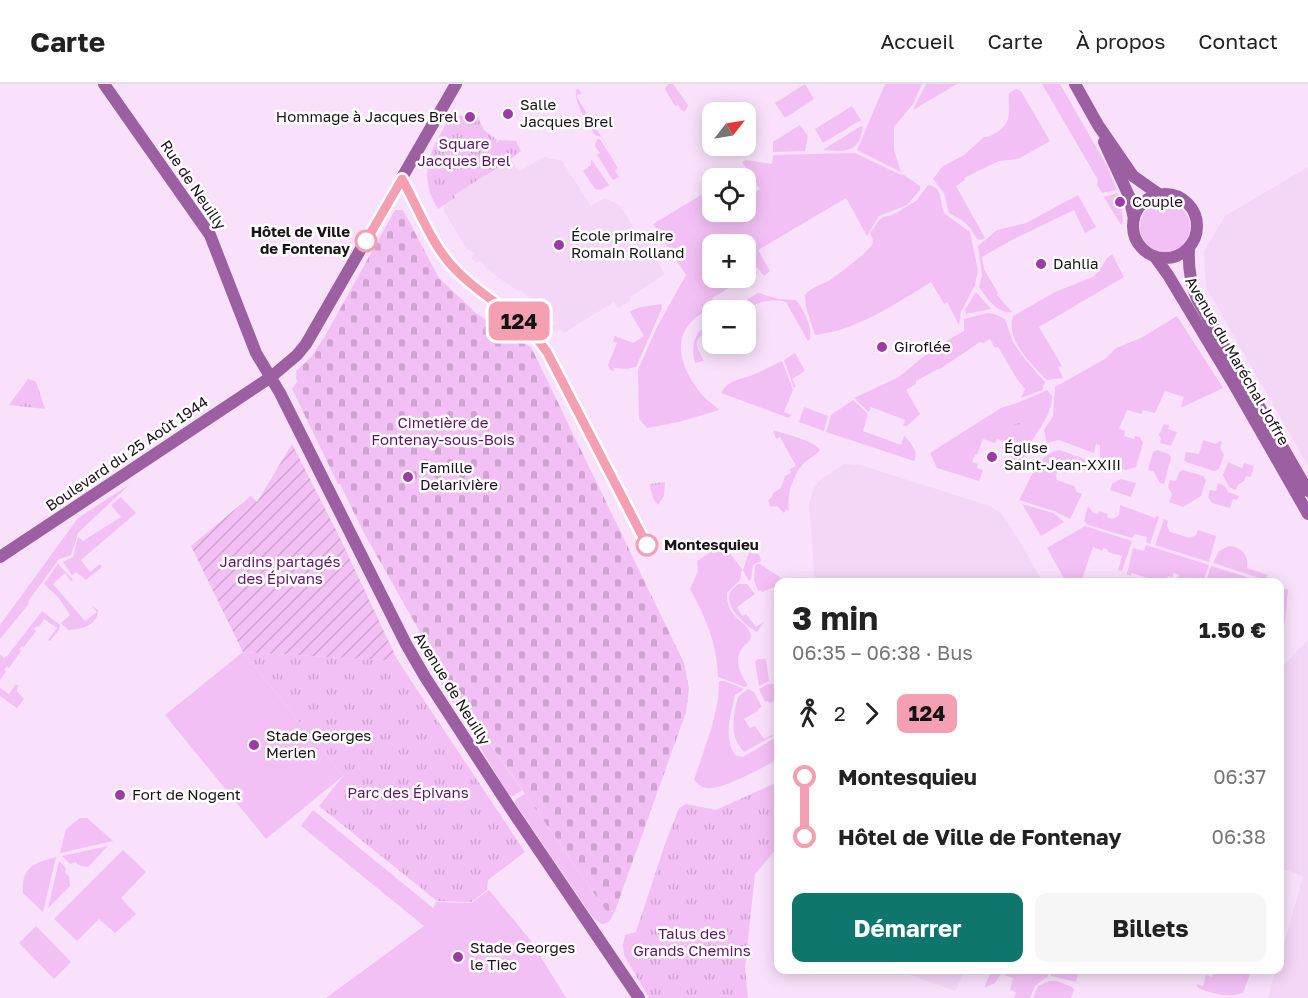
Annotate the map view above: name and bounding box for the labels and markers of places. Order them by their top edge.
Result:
place label: Salle Jacques Brel [520,95,613,130]
place label: Hommage à Jacques Brel [276,107,458,125]
marker: Salle Jacques Brel [501,107,515,121]
marker: Hommage à Jacques Brel [463,110,477,124]
place label: Couple [1132,192,1183,210]
marker: Couple [1113,195,1127,209]
place label: Hôtel de Ville de Fontenay [251,222,350,257]
place label: École primaire Romain Rolland [571,226,684,261]
marker: Hôtel de Ville de Fontenay [355,230,377,252]
marker: École primaire Romain Rolland [552,238,566,252]
place label: Dahlia [1053,254,1099,272]
marker: Dahlia [1034,257,1048,271]
place label: Giroflée [894,337,951,355]
marker: Giroflée [875,340,889,354]
place label: Église Saint-Jean-XXIII [1004,438,1121,473]
marker: Église Saint-Jean-XXIII [985,450,999,464]
place label: Famille Delarivière [420,458,498,493]
marker: Famille Delarivière [401,470,415,484]
marker: Montesquieu [636,534,658,556]
place label: Montesquieu [664,535,759,553]
place label: Stade Georges Merlen [266,726,371,761]
marker: Stade Georges Merlen [247,738,261,752]
place label: Fort de Nogent [132,785,241,803]
marker: Fort de Nogent [113,788,127,802]
place label: Stade Georges le Tiec [470,938,575,973]
marker: Stade Georges le Tiec [451,950,465,964]

